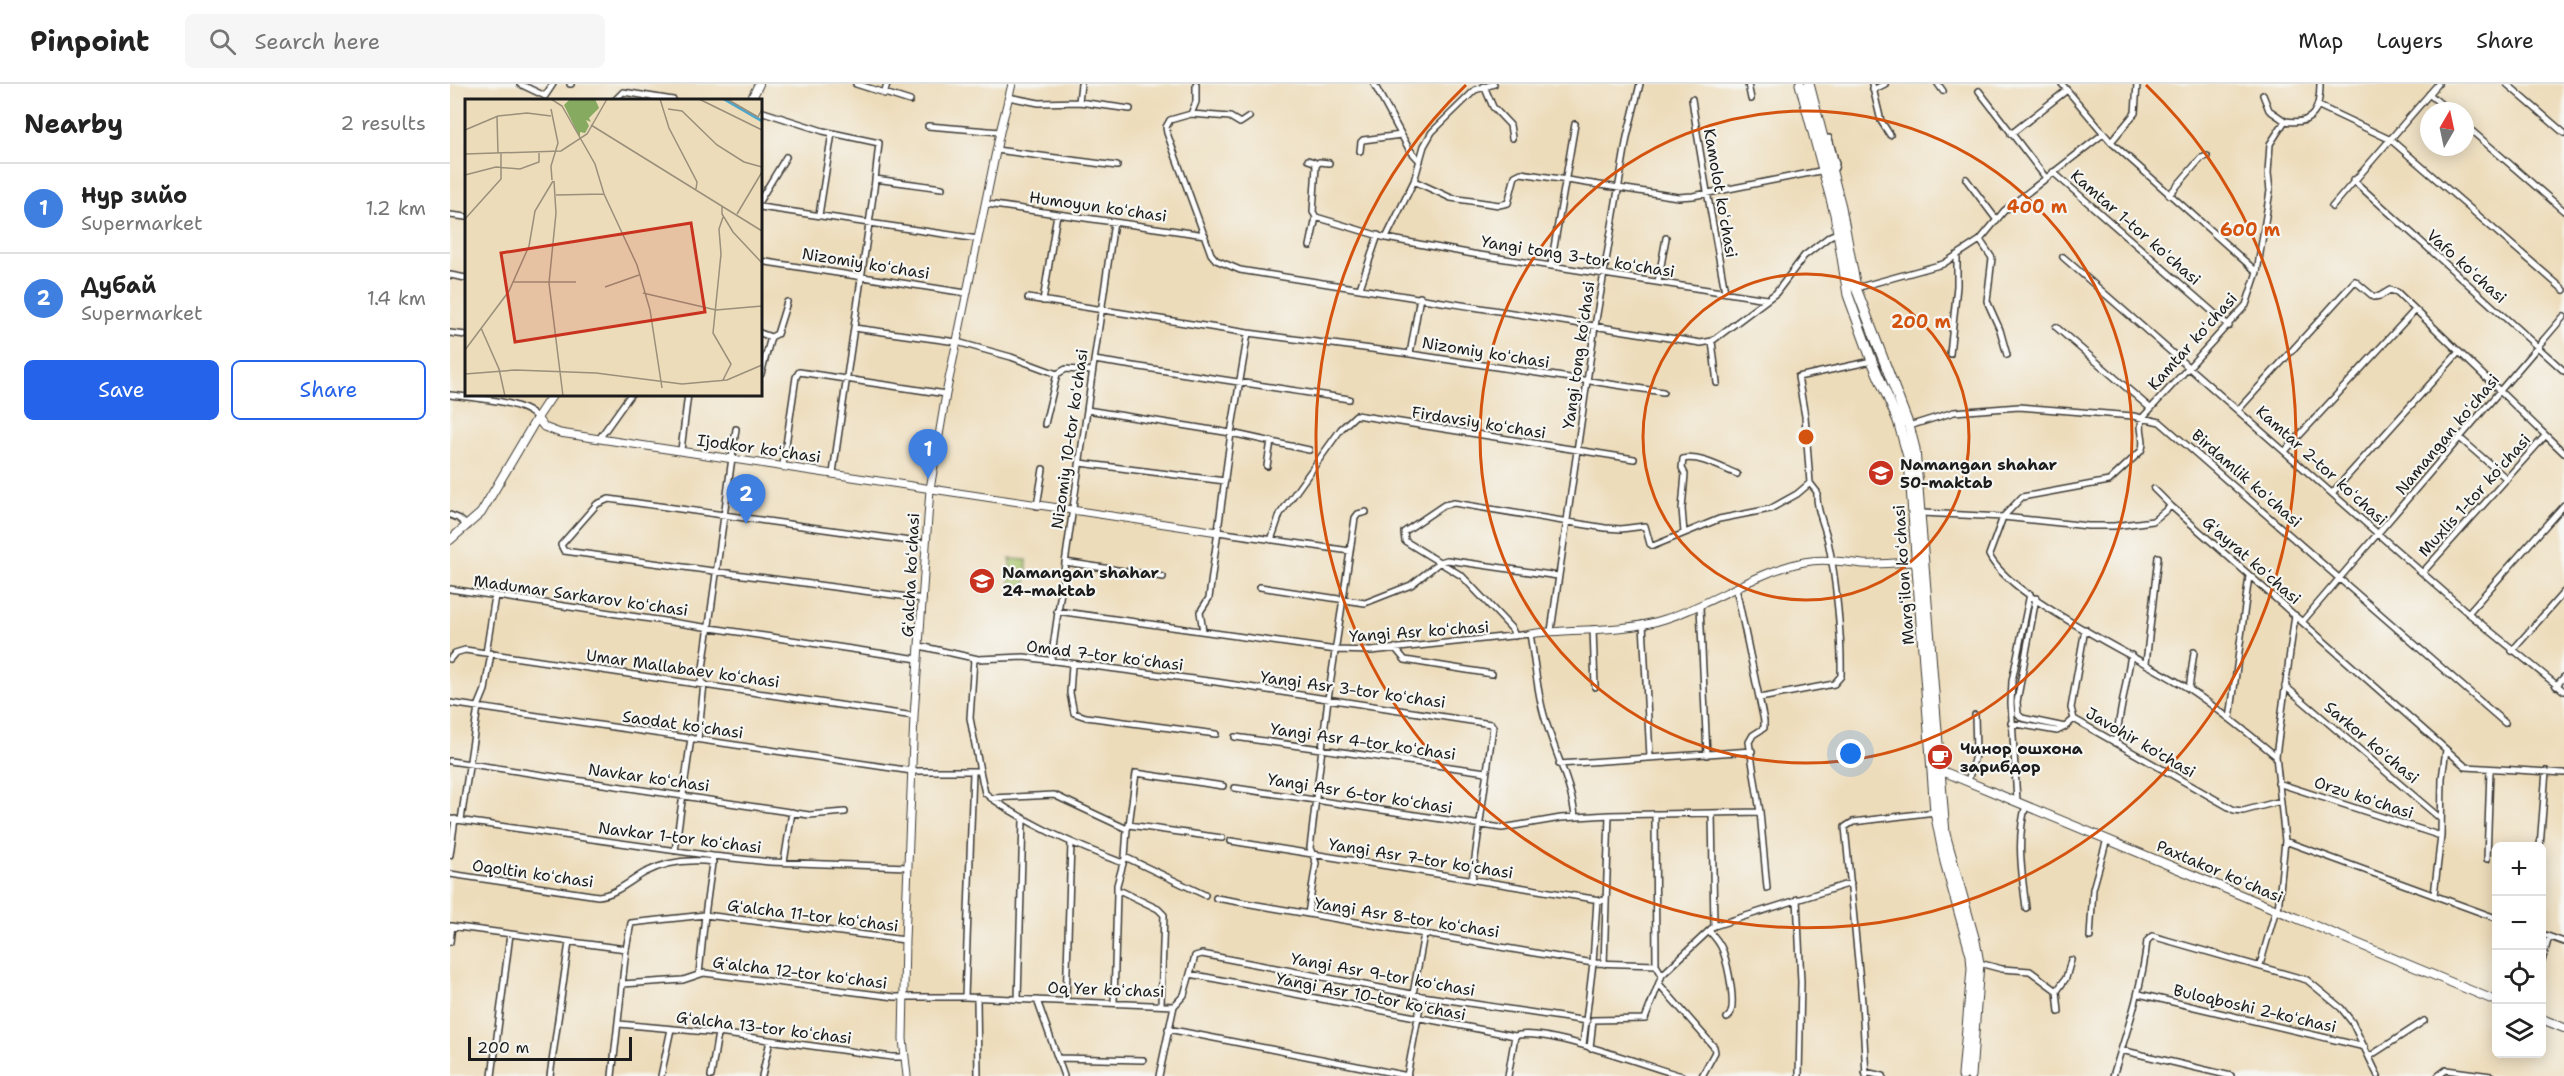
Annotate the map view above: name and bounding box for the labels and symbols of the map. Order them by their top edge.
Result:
inset map [465,99,762,396]
north arrow [2420,102,2474,156]
street label: Kamolot koʻchasi [1699,127,1742,259]
street label: Kamtar 1-tor koʻchasi [2066,165,2205,290]
street label: Humoyun koʻchasi [1028,186,1168,227]
text: 400 m [2007,195,2068,219]
text: 600 m [2220,218,2281,242]
street label: Vafo koʻchasi [2422,225,2511,308]
street label: Yangi tong 3-tor koʻchasi [1479,231,1676,282]
street label: Nizomiy koʻchasi [801,243,931,284]
street label: Yangi tong koʻchasi [1558,280,1599,430]
street label: Kamtar koʻchasi [2143,288,2242,394]
text: 200 m [1891,310,1952,334]
street label: Nizomiy koʻchasi [1421,332,1551,373]
street label: Nizomiy 10-tor koʻchasi [1046,348,1093,531]
street label: Namangan koʻchasi [2391,370,2504,499]
street label: Kamtar 2-tor koʻchasi [2252,401,2392,530]
street label: Firdavsiy koʻchasi [1410,402,1548,443]
street label: Birdamlik koʻchasi [2187,425,2306,532]
centre of rings [1796,427,1816,447]
street label: Ijodkor koʻchasi [696,429,822,468]
street label: Muxlis 1-tor koʻchasi [2414,429,2535,561]
pin: 1 [908,430,948,479]
place label: Namangan shahar 50-maktab [1900,454,2058,493]
school or university icon: Namangan shahar 50-maktab [1866,458,1896,488]
pin: 2 [726,474,766,524]
street label: Margʻilon koʻchasi [1888,504,1919,646]
street label: Gʻalcha koʻchasi [897,512,924,638]
street label: Gʻayrat koʻchasi [2198,512,2305,609]
place label: Namangan shahar 24-maktab [1002,562,1160,601]
school or university icon: Namangan shahar 24-maktab [967,566,997,596]
street label: Madumar Sarkarov koʻchasi [472,570,689,621]
street label: Yangi Asr koʻchasi [1348,616,1490,647]
street label: Omad 7-tor koʻchasi [1025,635,1185,676]
street label: Umar Mallabaev koʻchasi [585,645,781,692]
street label: Yangi Asr 3-tor koʻchasi [1259,666,1447,713]
street label: Sarkor koʻchasi [2320,697,2423,788]
street label: Javohir ko'chasi [2082,702,2200,782]
street label: Saodat koʻchasi [621,706,745,743]
street label: Yangi Asr 4-tor koʻchasi [1269,718,1457,765]
place label: Чинор ошхона зарибдор [1960,738,2083,777]
your location [1836,739,1865,768]
cafe icon: Чинор ошхона зарибдор [1925,742,1955,772]
street label: Navkar koʻchasi [587,759,711,796]
street label: Yangi Asr 6-tor koʻchasi [1266,768,1454,818]
street label: Orzu koʻchasi [2311,771,2416,823]
street label: Navkar 1-tor koʻchasi [597,817,763,858]
street label: Yangi Asr 7-tor koʻchasi [1327,834,1515,883]
street label: Paxtakor koʻchasi [2153,835,2286,908]
street label: Oqoltin koʻchasi [471,855,595,892]
street label: Yangi Asr 8-tor koʻchasi [1313,893,1501,942]
street label: Gʻalcha 11-tor koʻchasi [726,895,900,936]
street label: Yangi Asr 9-tor koʻchasi [1289,948,1477,1001]
street label: Gʻalcha 12-tor koʻchasi [711,951,889,994]
street label: Yangi Asr 10-tor koʻchasi [1274,968,1468,1025]
street label: Oq Yer koʻchasi [1047,977,1165,1002]
street label: Buloqboshi 2-koʻchasi [2171,980,2338,1037]
street label: Gʻalcha 13-tor koʻchasi [675,1006,853,1049]
scale bar [468,1034,632,1062]

